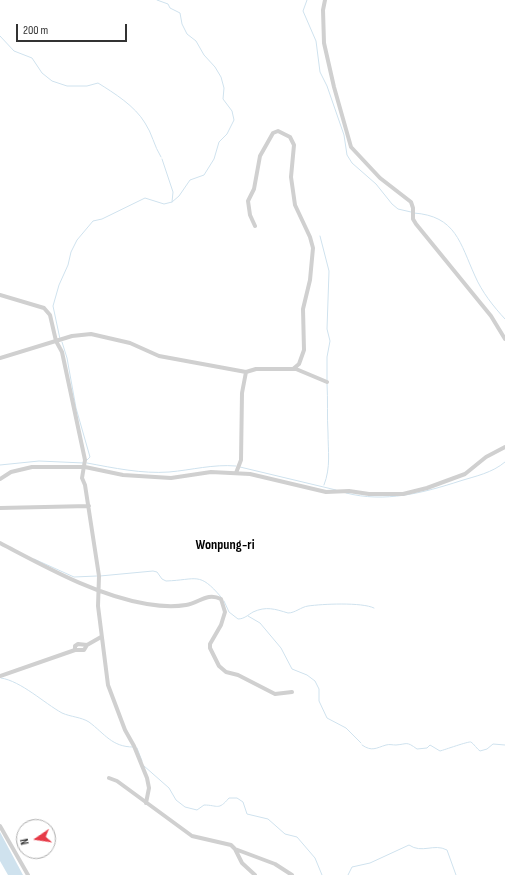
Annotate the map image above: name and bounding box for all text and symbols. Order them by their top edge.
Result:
scale bar [18,16,129,42]
text: 200 m [23,23,48,38]
district label: Wonpung-ri [195,537,255,553]
north arrow [16,819,56,859]
text: N [18,837,32,846]

